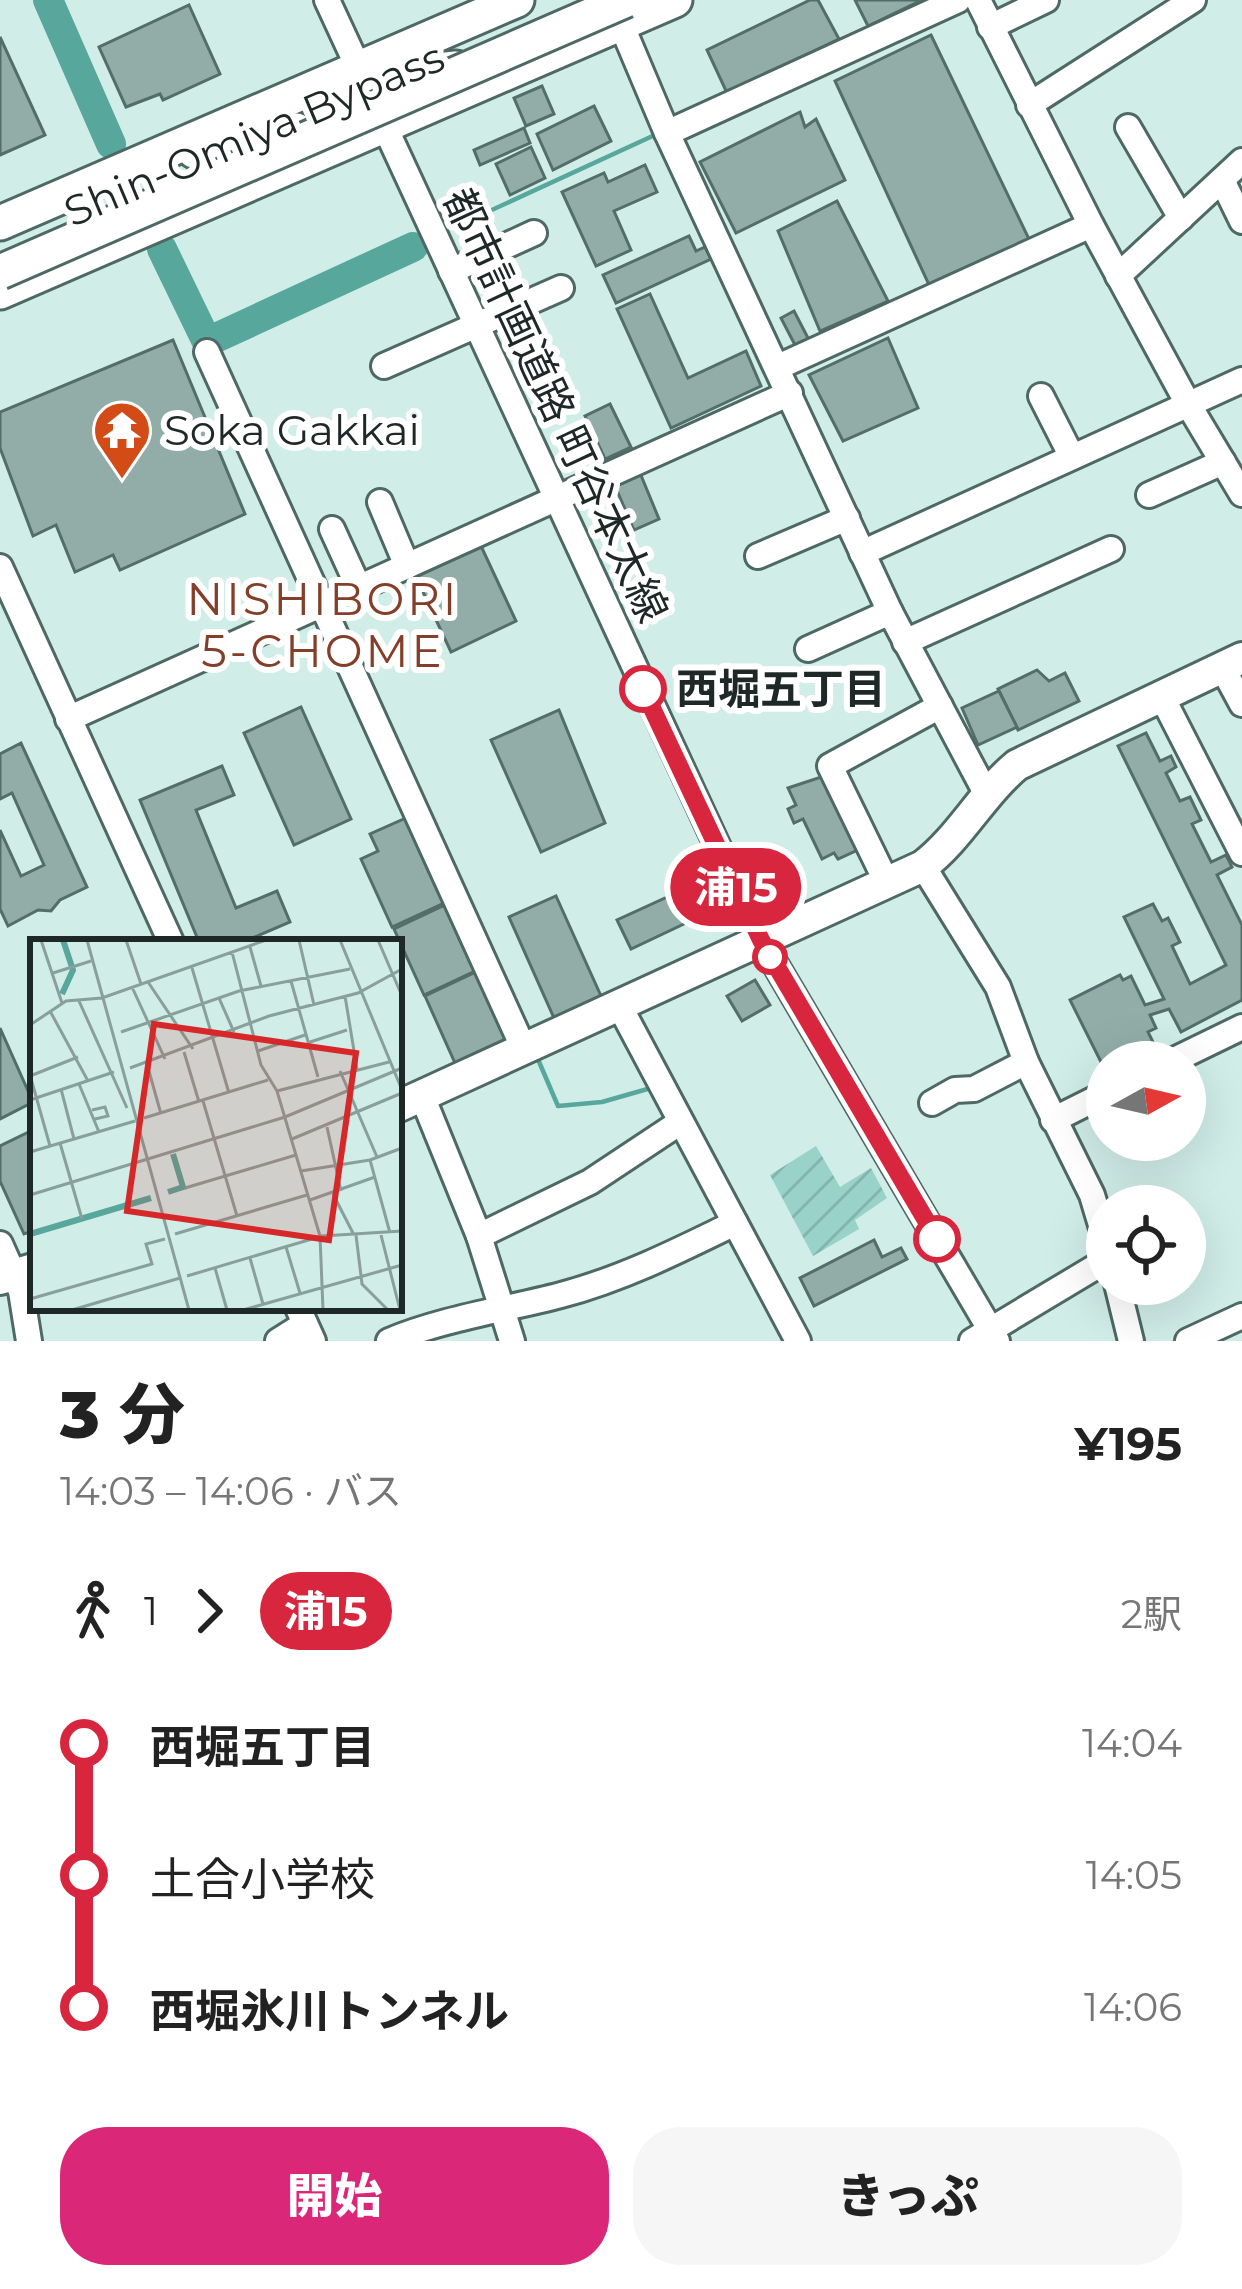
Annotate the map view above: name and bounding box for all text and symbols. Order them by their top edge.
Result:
street label: Shin-Omiya Bypass [56,30,452,238]
street label: 都市計画道路 町谷本太線 [432,180,680,630]
temple icon: Soka Gakkai [91,399,153,481]
place label: Soka Gakkai [164,404,420,456]
district label: NISHIBORI 5-CHOME [187,571,459,678]
place label: 西堀五丁目 [676,663,886,715]
marker: 西堀五丁目 [621,667,665,711]
line badge: 浦15 [667,848,805,926]
text: 浦15 [694,861,778,913]
inset map [30,939,402,1311]
unlabelled marker [754,941,786,973]
north arrow [1086,1041,1206,1161]
map controls [1086,1041,1206,1305]
button: locate [1086,1185,1206,1305]
unlabelled marker [915,1217,959,1261]
text: 3 分 [60,1374,185,1455]
text: ¥195 [1074,1416,1182,1471]
text: 14:03 – 14:06 · バス [60,1467,402,1515]
icon: walk [60,1578,126,1644]
icon: forward [176,1578,242,1644]
text: 浦15 [284,1585,368,1637]
text: 1 [144,1587,158,1635]
text: 2駅 [1121,1590,1182,1638]
text: 西堀五丁目 [150,1719,375,1774]
text: 14:04 [1082,1719,1182,1767]
text: 土合小学校 [150,1851,375,1906]
text: 14:05 [1086,1851,1182,1899]
text: 西堀氷川トンネル [150,1983,509,2038]
text: 14:06 [1084,1983,1182,2031]
button: 開始 [60,2127,609,2265]
button: きっぷ [633,2127,1182,2265]

